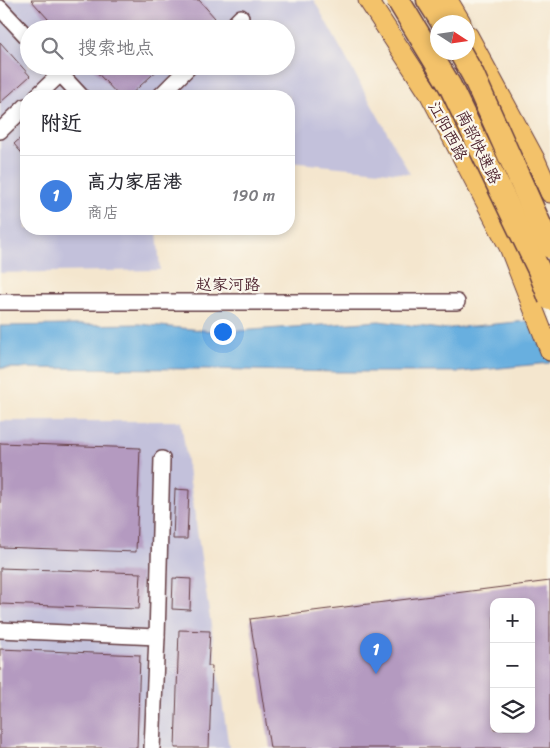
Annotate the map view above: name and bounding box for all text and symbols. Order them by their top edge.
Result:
north arrow [430,15,475,60]
search box [20,20,295,75]
text: 搜索地点 [78,31,154,64]
icon: search [38,34,66,62]
street label: 江阳西路 [420,96,476,166]
text: 附近 [40,104,82,142]
street label: 南部快速路 [448,105,510,189]
text: 高力家居港 [87,165,182,198]
text: 1 [53,181,59,210]
text: 190 m [232,181,275,210]
text: 商店 [87,198,119,227]
street label: 赵家河路 [196,270,260,299]
your location [210,319,236,345]
map controls [490,598,535,733]
button: + [490,598,535,643]
pin: 1 [360,633,392,674]
button: − [490,643,535,688]
button: layers [490,688,535,733]

